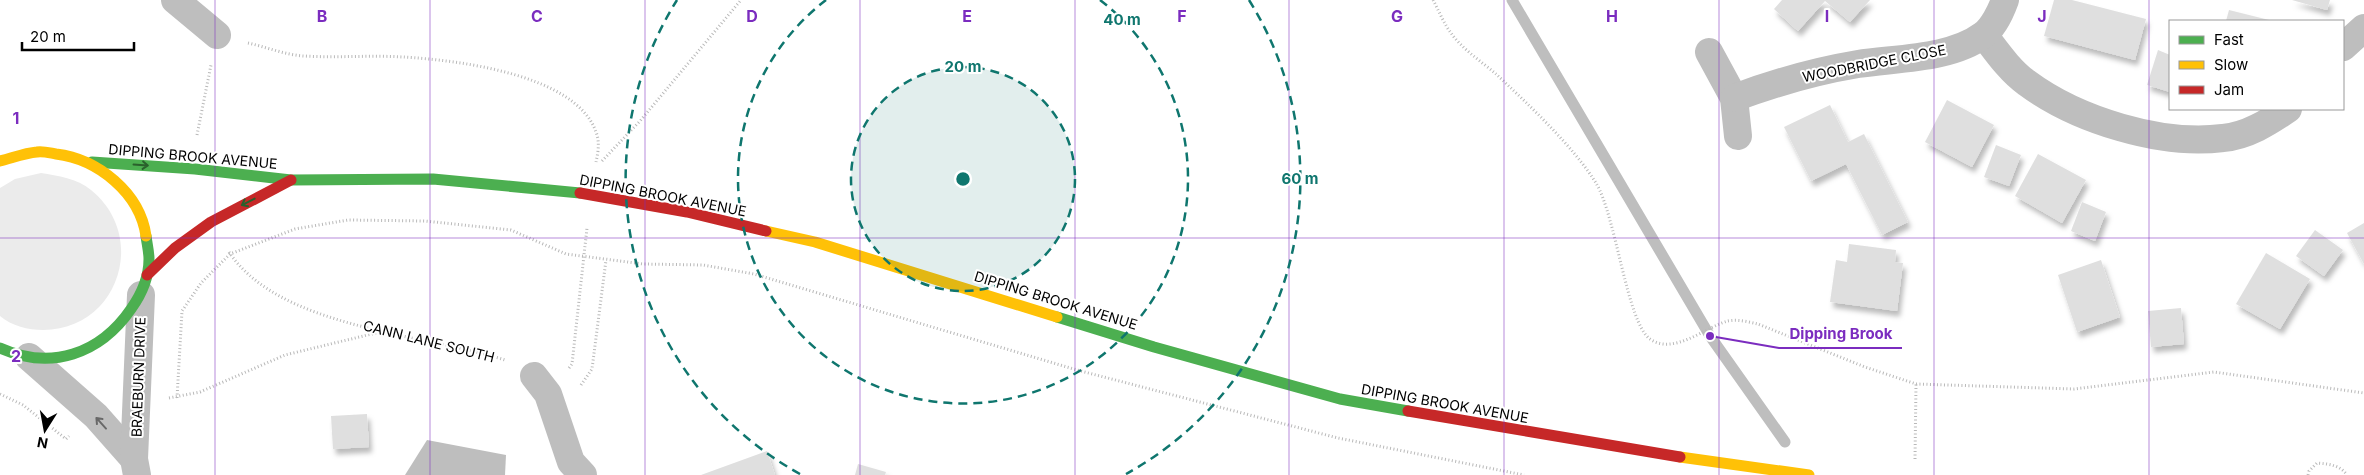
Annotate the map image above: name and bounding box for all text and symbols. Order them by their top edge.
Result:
text: B [317,6,327,26]
text: C [531,6,543,26]
text: D [746,6,758,26]
text: E [962,6,972,26]
text: F [1177,6,1187,26]
text: G [1391,6,1403,26]
text: H [1606,6,1618,26]
text: I [1825,6,1829,26]
text: J [2037,6,2047,26]
text: 40 m [1103,10,1141,29]
scale bar [22,20,135,52]
legend [2169,20,2344,110]
text: 20 m [30,27,66,46]
text: Fast [2214,30,2244,49]
street label: WOODBRIDGE CLOSE [1801,41,1947,85]
text: Slow [2214,55,2248,74]
text: 20 m [945,57,981,76]
text: Jam [2214,80,2244,99]
text: 1 [13,108,19,128]
street label: DIPPING BROOK AVENUE [108,140,278,172]
one-way arrow [133,161,149,170]
text: 60 m [1281,169,1319,188]
street label: DIPPING BROOK AVENUE [578,170,748,220]
centre of rings [954,170,972,188]
one-way arrow [241,198,256,207]
street label: DIPPING BROOK AVENUE [972,267,1140,333]
street label: CANN LANE SOUTH [362,316,496,366]
street label: BRAEBURN DRIVE [127,317,149,437]
callout: Dipping Brook [1779,318,1902,348]
text: Dipping Brook [1789,324,1893,343]
text: 2 [11,346,21,366]
street label: DIPPING BROOK AVENUE [1360,380,1530,426]
north arrow [20,405,70,455]
one-way arrow [95,416,107,429]
text: N [36,434,49,453]

